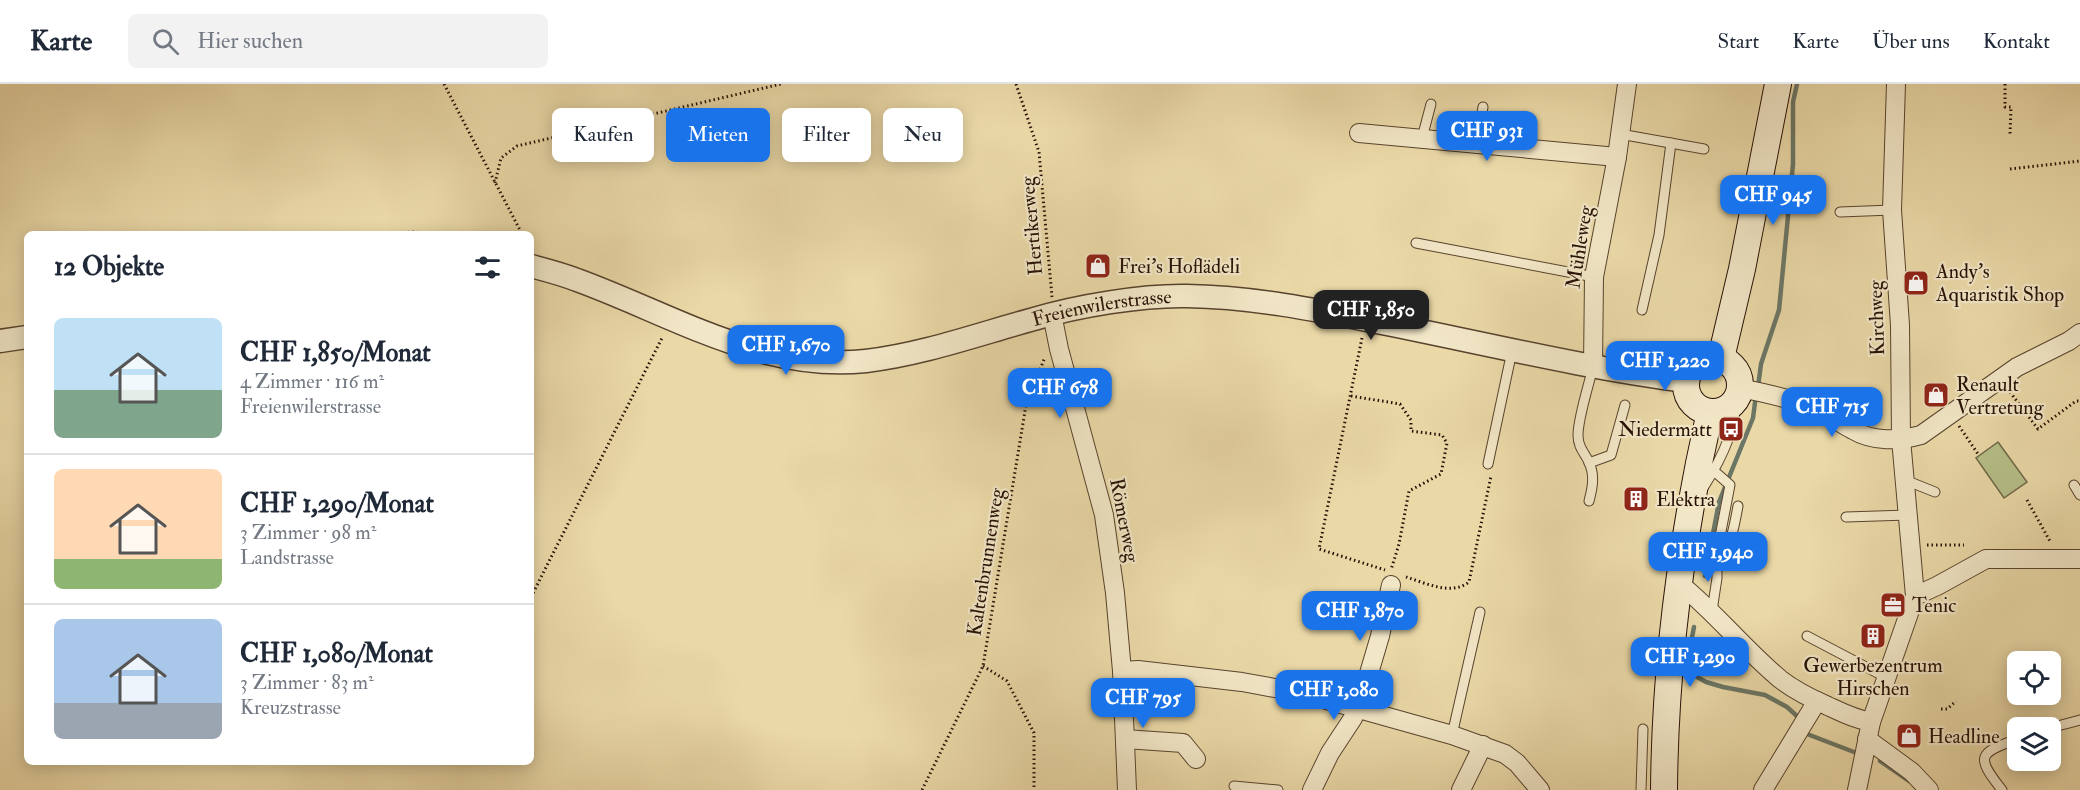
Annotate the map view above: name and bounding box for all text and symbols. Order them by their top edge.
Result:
search box [128,14,548,68]
text: Karte [30,24,92,59]
icon: search [149,25,182,58]
text: Hier suchen [197,27,303,55]
text: Start [1717,28,1759,55]
text: Karte [1792,28,1839,55]
text: Über uns [1872,28,1950,55]
text: Kontakt [1983,28,2050,55]
chip: Kaufen [552,108,654,162]
chip: Mieten [666,108,770,162]
chip: Filter [782,108,871,162]
chip: Neu [883,108,963,162]
pin: CHF 931 [1432,111,1542,162]
text: CHF 931 [1451,118,1523,143]
street label: Hertikerweg [1015,174,1048,276]
pin: CHF 945 [1718,175,1828,226]
text: CHF 945 [1734,182,1812,207]
street label: Mühleweg [1561,203,1599,290]
text: 12 Objekte [54,251,164,283]
icon: filters [471,251,504,284]
shop icon: Frei's Hoflädeli [1083,251,1113,281]
place label: Frei's Hoflädeli [1118,254,1240,279]
place label: Andy's Aquaristik Shop [1935,259,2064,308]
shop icon: Andy's Aquaristik Shop [1901,268,1931,298]
street label: Kirchweg [1863,279,1890,356]
street label: Freienwilerstrasse [1029,284,1172,332]
pin: CHF 1,850 [1302,290,1440,341]
text: CHF 1,850 [1327,297,1415,322]
pin: CHF 1,670 [717,325,855,376]
text: CHF 1,670 [741,332,831,357]
text: CHF 1,850/Monat [240,337,431,369]
pin: CHF 1,220 [1596,341,1734,392]
icon: home [102,342,174,414]
text: CHF 1,220 [1620,348,1710,373]
pin: CHF 678 [1005,368,1115,419]
text: 4 Zimmer · 116 m² [240,369,384,394]
place label: Renault Vertretung [1956,372,2045,420]
text: CHF 678 [1022,375,1098,400]
shop icon: Renault Vertretung [1921,380,1951,410]
pin: CHF 715 [1777,387,1887,438]
text: Freienwilerstrasse [240,394,381,419]
text: CHF 715 [1796,394,1868,419]
bus stop icon: Niedermatt [1716,414,1746,444]
place label: Niedermatt [1618,417,1713,442]
street label: Römerweg [1104,476,1145,566]
building icon: Elektra [1621,484,1651,514]
street label: Kaltenbrunnenweg [961,485,1010,638]
place label: Elektra [1656,487,1716,512]
text: CHF 1,290/Monat [240,488,434,520]
icon: home [102,493,174,565]
text: 3 Zimmer · 98 m² [240,520,376,545]
pin: CHF 1,940 [1639,532,1777,583]
text: CHF 1,940 [1663,539,1753,564]
text: Landstrasse [240,545,334,570]
office icon: Tenic [1878,590,1908,620]
pin: CHF 1,870 [1291,591,1429,642]
place label: Tenic [1912,593,1956,618]
text: CHF 1,870 [1316,598,1404,623]
building icon: Gewerbezentrum Hirschen [1858,621,1888,651]
pin: CHF 1,290 [1621,637,1759,688]
text: CHF 1,080/Monat [240,638,433,670]
icon: home [102,643,174,715]
text: CHF 1,290 [1645,644,1735,669]
map controls [2007,651,2061,771]
button: locate [2007,651,2061,705]
place label: Gewerbezentrum Hirschen [1803,653,1943,701]
text: 3 Zimmer · 83 m² [240,670,374,695]
pin: CHF 1,080 [1265,670,1403,721]
text: CHF 1,080 [1289,677,1379,702]
pin: CHF 795 [1088,678,1198,729]
text: CHF 795 [1105,685,1181,710]
text: Kreuzstrasse [240,695,341,720]
button: layers [2007,717,2061,771]
shop icon: Headline [1894,721,1924,751]
place label: Headline [1928,724,2000,749]

